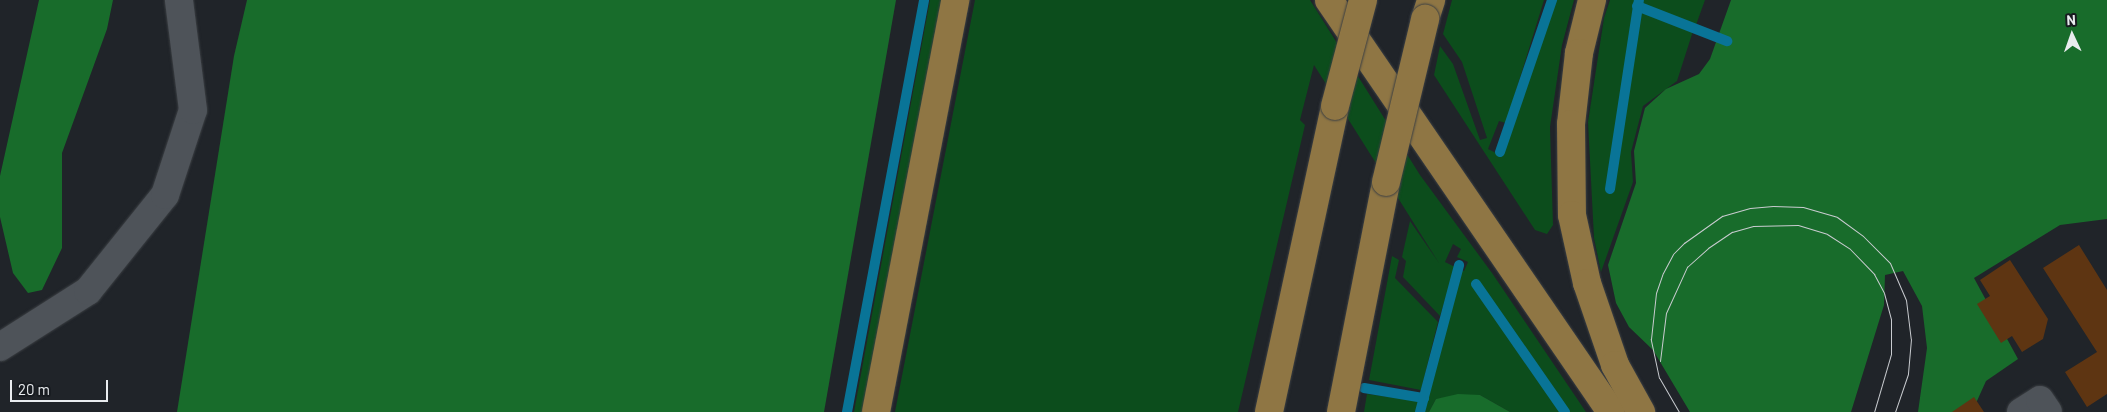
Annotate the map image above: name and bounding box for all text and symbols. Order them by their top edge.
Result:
north arrow [2047,10,2097,60]
text: N [2066,11,2076,28]
scale bar [12,370,110,402]
text: 20 m [18,380,50,398]

